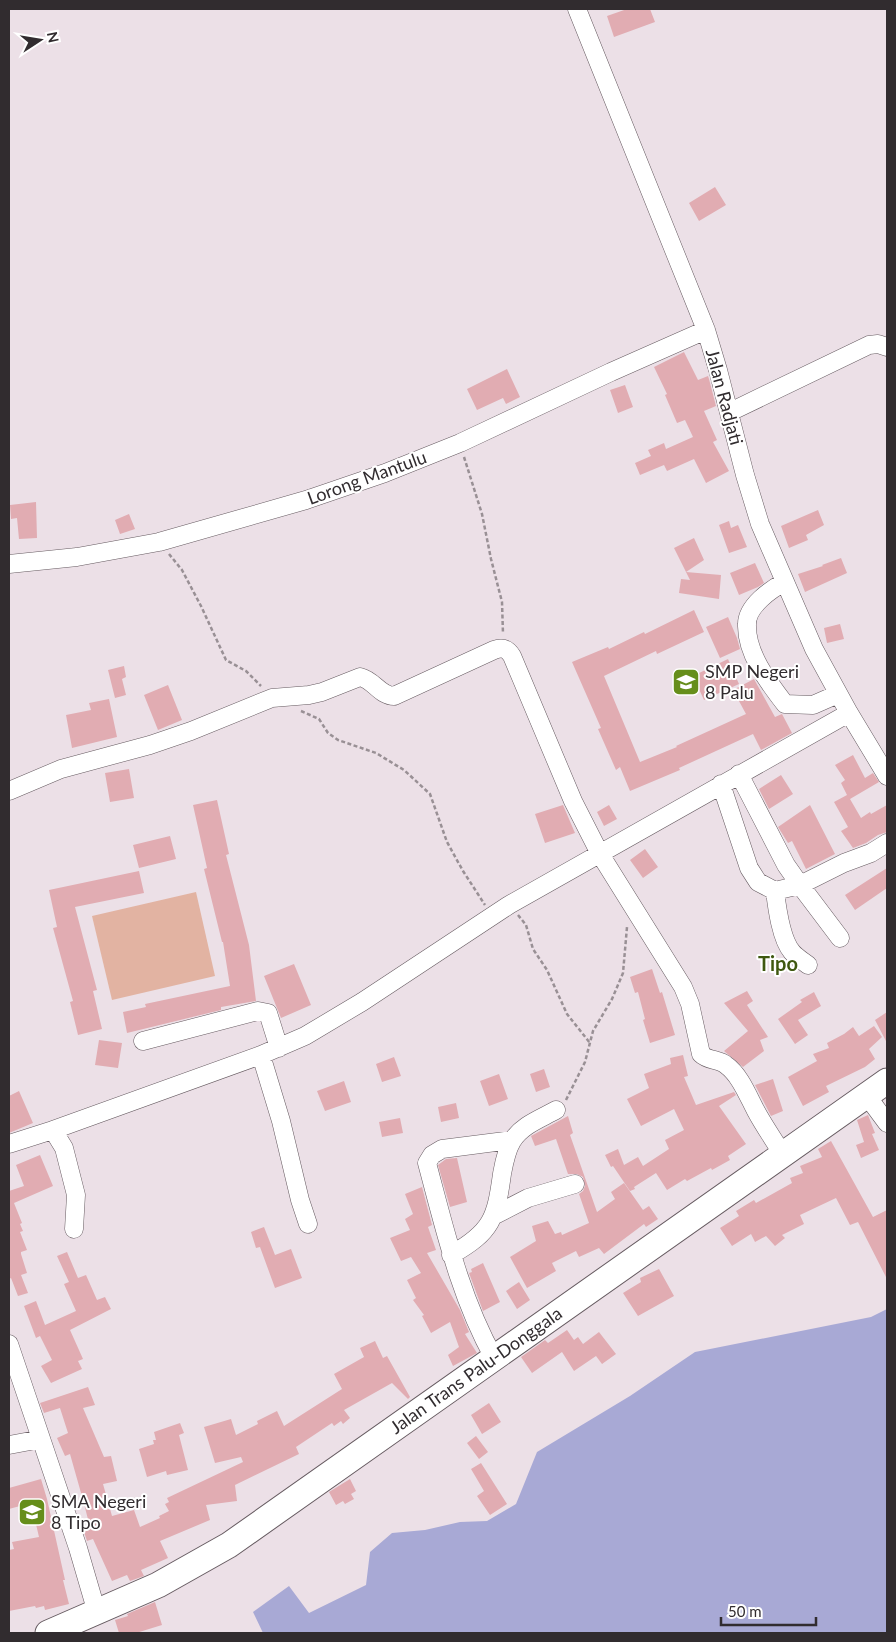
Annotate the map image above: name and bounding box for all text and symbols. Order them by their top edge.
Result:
north arrow [15,15,65,65]
text: N [44,30,63,44]
street label: Jalan Radjati [702,346,748,447]
street label: Lorong Mantulu [304,445,429,509]
place label: SMP Negeri 8 Palu [705,660,799,703]
school or university icon: SMP Negeri 8 Palu [671,667,701,697]
district label: Tipo [758,951,798,975]
street label: Jalan Trans Palu-Donggala [385,1302,566,1438]
place label: SMA Negeri 8 Tipo [51,1490,146,1533]
school or university icon: SMA Negeri 8 Tipo [17,1497,47,1527]
scale bar [721,1594,816,1626]
text: 50 m [728,1602,762,1620]

